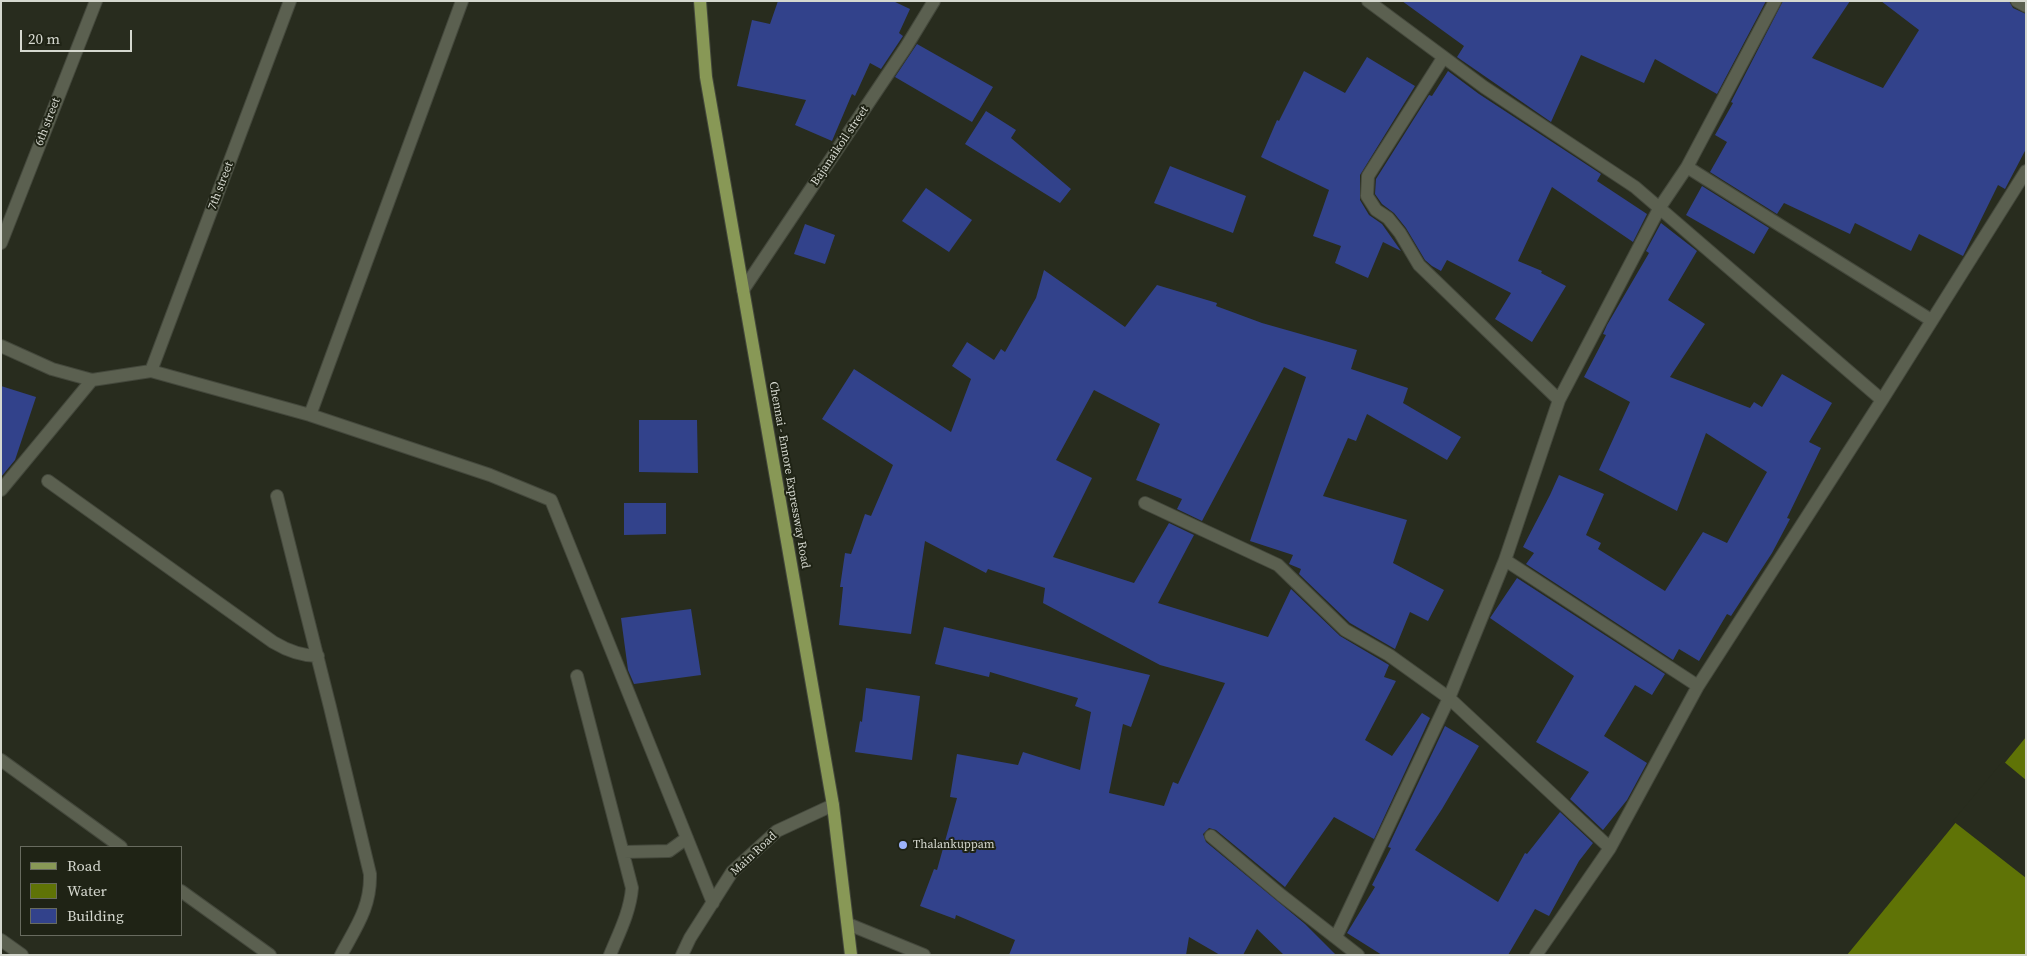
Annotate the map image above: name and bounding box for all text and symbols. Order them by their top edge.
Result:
scale bar [22,20,135,52]
text: 20 m [28,28,60,49]
street label: 6th street [32,96,64,148]
street label: Bajanaikoil street [808,103,872,189]
street label: 7th street [205,160,237,212]
street label: Chennai - Ennore Expressway Road [765,380,813,570]
street label: Main Road [728,829,780,879]
place label: Thalankuppam [913,838,995,852]
marker: Thalankuppam [897,839,909,851]
legend [20,846,182,936]
text: Road [67,855,101,876]
text: Water [67,880,107,901]
text: Building [67,905,124,926]

